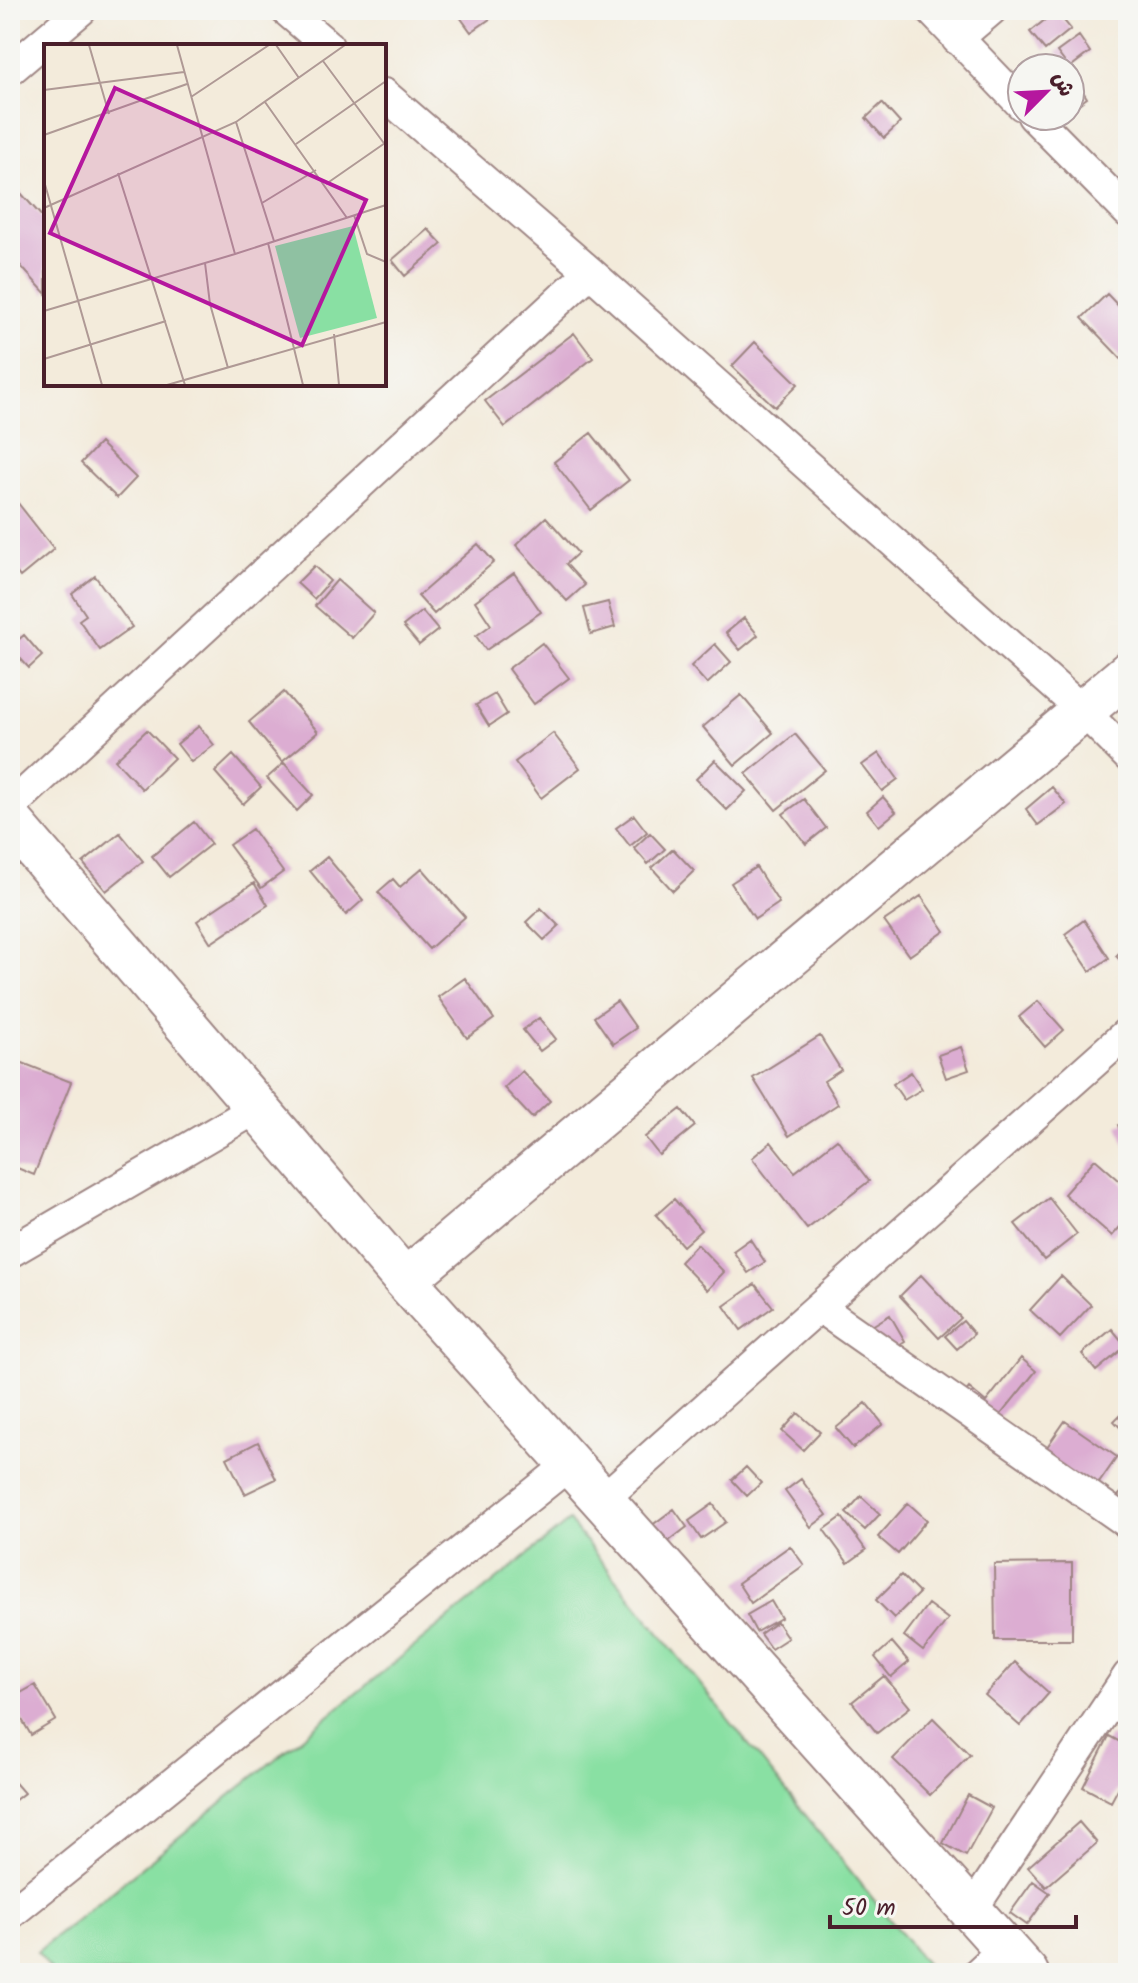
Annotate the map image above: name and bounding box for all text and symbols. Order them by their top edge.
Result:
inset map [44,44,386,386]
north arrow [1006,52,1086,132]
text: ش [1041,67,1083,103]
scale bar [830,1879,1076,1929]
text: 50 m [842,1889,896,1928]

